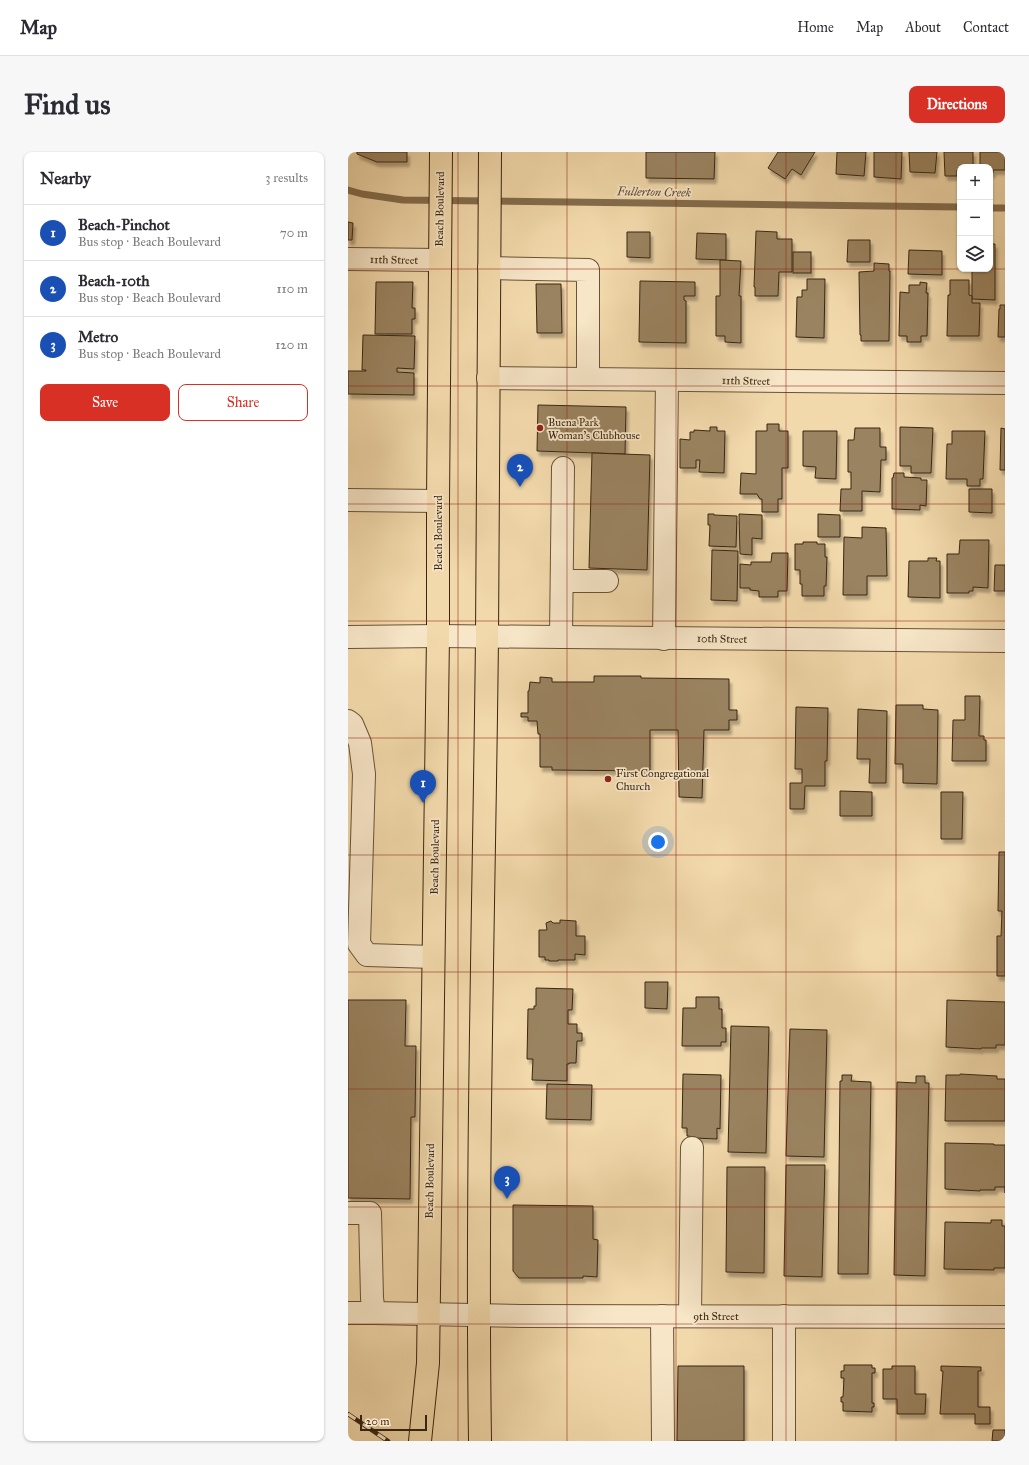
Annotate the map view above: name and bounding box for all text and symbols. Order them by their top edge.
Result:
text: Map [20,16,57,39]
text: Home [797,19,834,36]
text: Map [856,19,883,36]
text: About [905,19,941,36]
text: Contact [963,19,1009,36]
button: Directions [909,86,1005,123]
text: Find us [24,87,110,122]
map controls [957,164,993,272]
button: + [957,164,993,200]
text: Nearby [40,168,91,189]
text: 3 results [265,170,308,186]
street label: Beach Boulevard [433,171,447,247]
water label: Fullerton Creek [616,184,692,200]
button: − [957,200,993,236]
text: Beach-Pinchot [78,216,170,234]
text: 1 [50,225,56,241]
text: 70 m [280,225,308,241]
text: Bus stop · Beach Boulevard [78,234,221,250]
button: layers [957,236,993,272]
street label: 11th Street [370,253,418,267]
text: Beach-10th [78,272,150,290]
text: 2 [50,281,56,297]
text: 110 m [276,281,308,297]
text: Bus stop · Beach Boulevard [78,290,221,306]
text: Metro [78,328,118,346]
text: 3 [50,337,56,353]
text: 120 m [275,337,308,353]
text: Bus stop · Beach Boulevard [78,346,221,362]
street label: 11th Street [722,374,770,388]
button: Save [40,384,170,421]
button: Share [178,384,308,421]
place label: Buena Park Woman's Clubhouse [548,416,641,442]
marker: Buena Park Woman's Clubhouse [535,423,545,433]
pin: 2 [507,454,533,487]
street label: Beach Boulevard [432,495,445,571]
street label: 10th Street [697,632,747,646]
place label: First Congregational Church [616,767,709,793]
pin: 1 [410,770,436,803]
marker: First Congregational Church [603,774,613,784]
street label: Beach Boulevard [428,819,442,895]
your location [648,832,668,852]
street label: Beach Boulevard [423,1143,437,1219]
pin: 3 [494,1166,520,1199]
street label: 9th Street [693,1310,739,1323]
scale bar [360,1413,427,1432]
text: 20 m [366,1415,389,1428]

